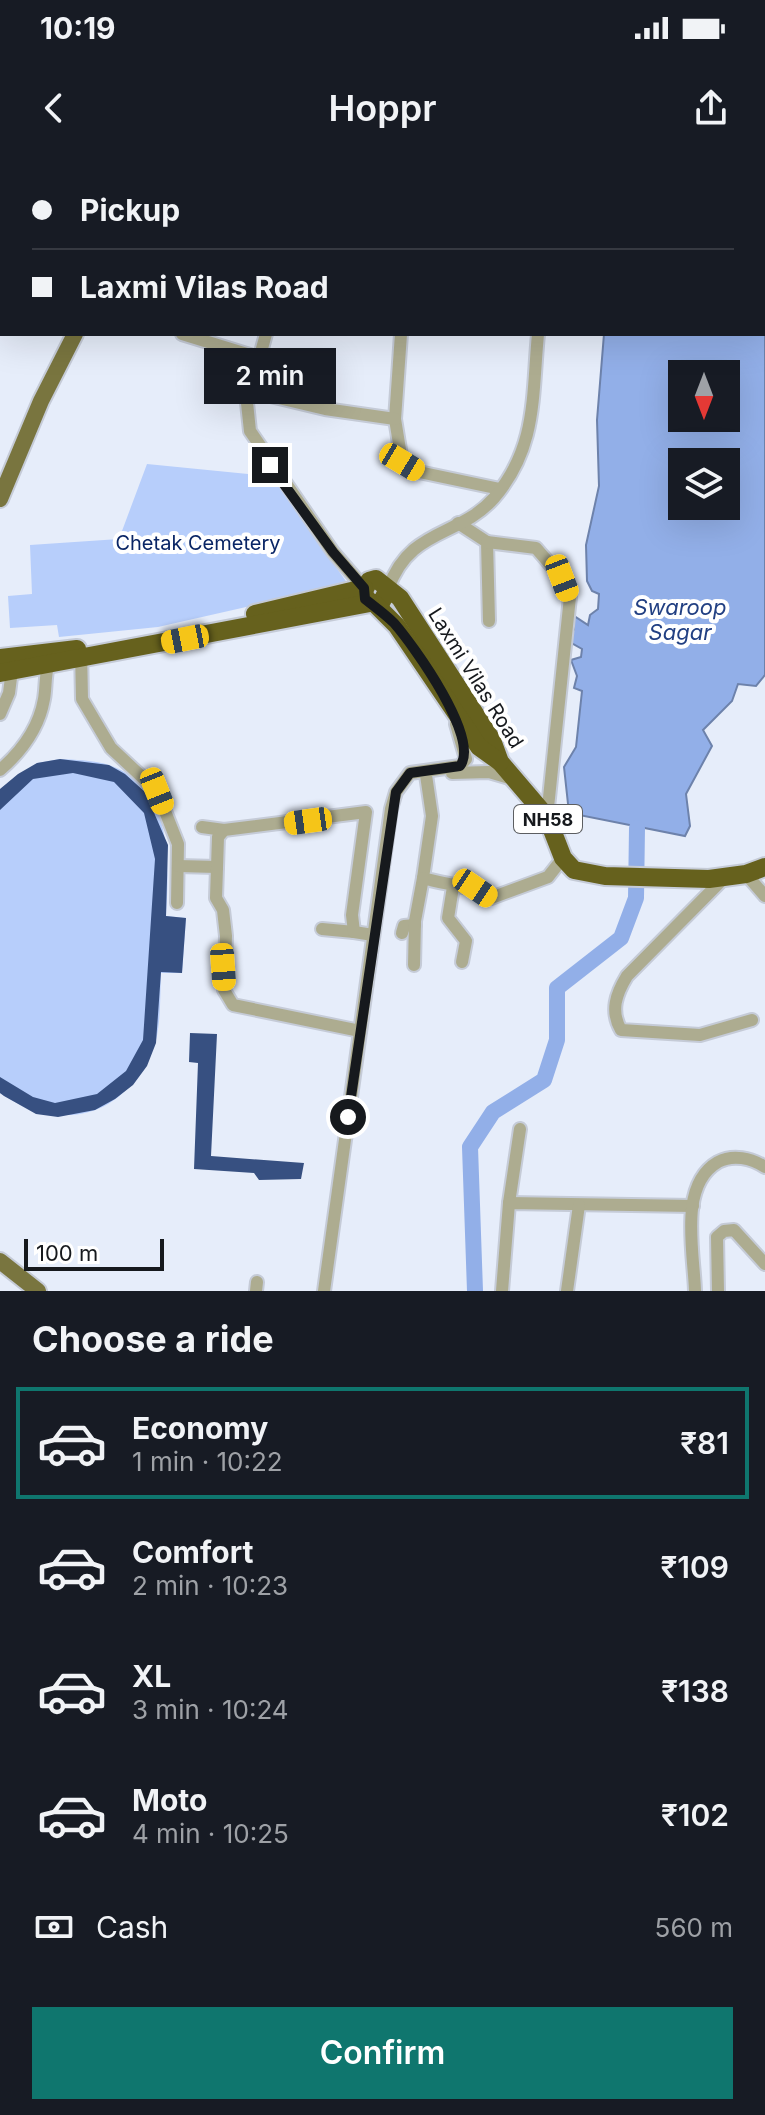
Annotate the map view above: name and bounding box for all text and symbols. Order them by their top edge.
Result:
text: 10:19 [40,10,116,46]
icon: back [32,86,76,130]
text: Hoppr [329,86,436,130]
icon: share [689,86,733,130]
text: Pickup [80,192,180,228]
text: Laxmi Vilas Road [80,269,329,305]
callout: 2 min [204,349,336,405]
text: 2 min [236,360,304,391]
north arrow [668,360,740,432]
map controls [668,360,740,520]
car [375,439,429,485]
route end [252,447,288,483]
button: layers [668,448,740,520]
park label: Chetak Cemetery [115,531,281,555]
car [542,551,582,605]
water label: Swaroop Sagar [633,594,727,645]
street label: Laxmi Vilas Road [423,604,529,752]
car [159,623,211,655]
car [137,764,177,818]
road number: NH58 [514,805,582,833]
car [283,806,333,836]
car [448,865,502,911]
car [209,942,237,992]
route start [330,1099,366,1135]
scale bar [24,1235,164,1271]
text: 100 m [36,1240,98,1266]
text: Choose a ride [32,1317,274,1361]
icon: car [36,1407,108,1479]
text: Economy [132,1410,268,1446]
text: ₹81 [680,1425,729,1461]
text: 1 min · 10:22 [132,1446,283,1477]
icon: car [36,1531,108,1603]
text: Comfort [132,1534,253,1570]
text: ₹109 [660,1549,729,1585]
text: 2 min · 10:23 [132,1570,288,1601]
icon: car [36,1655,108,1727]
text: XL [132,1658,171,1694]
text: ₹138 [661,1673,729,1709]
text: 3 min · 10:24 [132,1694,289,1725]
icon: car [36,1779,108,1851]
text: Moto [132,1782,207,1818]
text: ₹102 [661,1797,729,1833]
text: 4 min · 10:25 [132,1818,289,1849]
icon: cash [32,1905,76,1949]
text: Cash [96,1909,168,1945]
text: 560 m [655,1912,733,1943]
button: Confirm [32,2007,733,2099]

